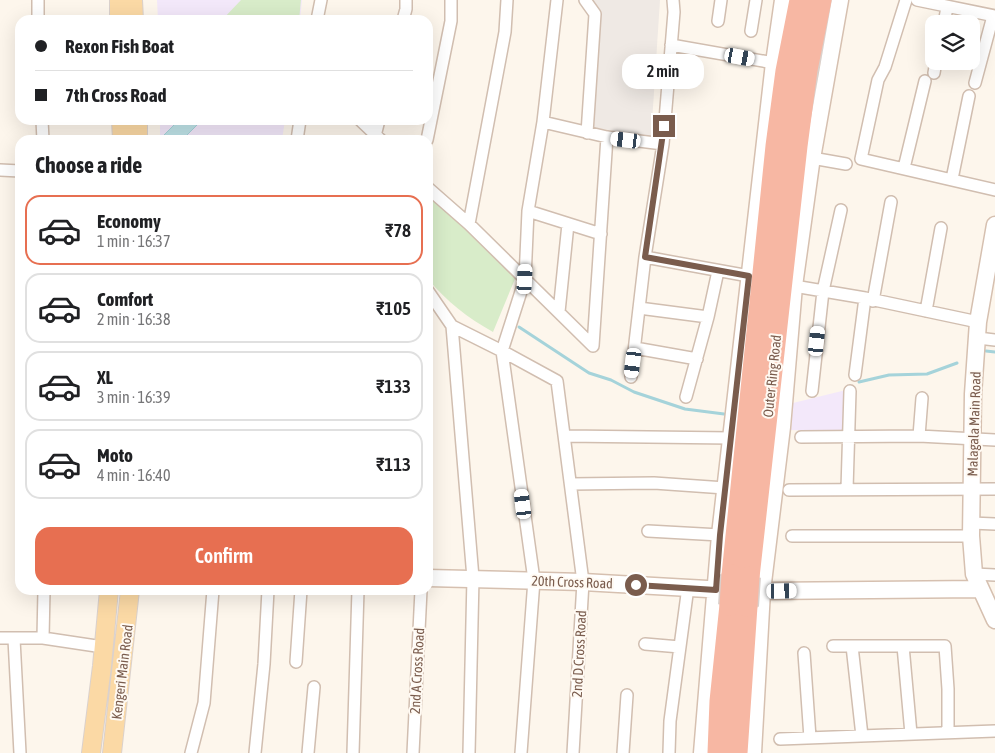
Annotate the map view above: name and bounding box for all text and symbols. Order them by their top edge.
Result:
map controls [925,15,980,70]
button: layers [925,15,980,70]
text: Rexon Fish Boat [65,35,174,57]
car [723,47,756,67]
callout: 2 min [623,54,705,88]
text: 2 min [647,62,679,80]
text: 7th Cross Road [65,84,167,106]
route end [653,115,675,137]
car [610,131,641,149]
text: Choose a ride [35,152,142,178]
icon: car [37,208,82,253]
text: Economy [97,210,161,232]
text: ₹78 [385,219,411,241]
text: 1 min · 16:37 [97,232,170,250]
car [516,264,533,294]
icon: car [37,286,82,331]
text: Comfort [97,288,153,310]
text: ₹105 [376,297,411,319]
text: 2 min · 16:38 [97,310,170,328]
car [807,325,826,357]
street label: Outer Ring Road [760,334,784,418]
car [623,347,642,379]
icon: car [37,364,82,409]
text: XL [97,366,113,388]
street label: Malagala Main Road [964,371,984,477]
text: ₹133 [376,375,411,397]
text: 3 min · 16:39 [97,388,170,406]
icon: car [37,442,82,487]
text: Moto [97,444,133,466]
text: ₹113 [376,453,411,475]
text: 4 min · 16:40 [97,466,170,484]
car [513,488,532,520]
button: Confirm [35,527,413,585]
street label: 20th Cross Road [531,573,613,591]
route start [625,574,647,596]
car [766,583,797,599]
street label: 2nd D Cross Road [569,610,589,698]
street label: Kengeri Main Road [108,624,136,720]
street label: 2nd A Cross Road [407,628,427,714]

